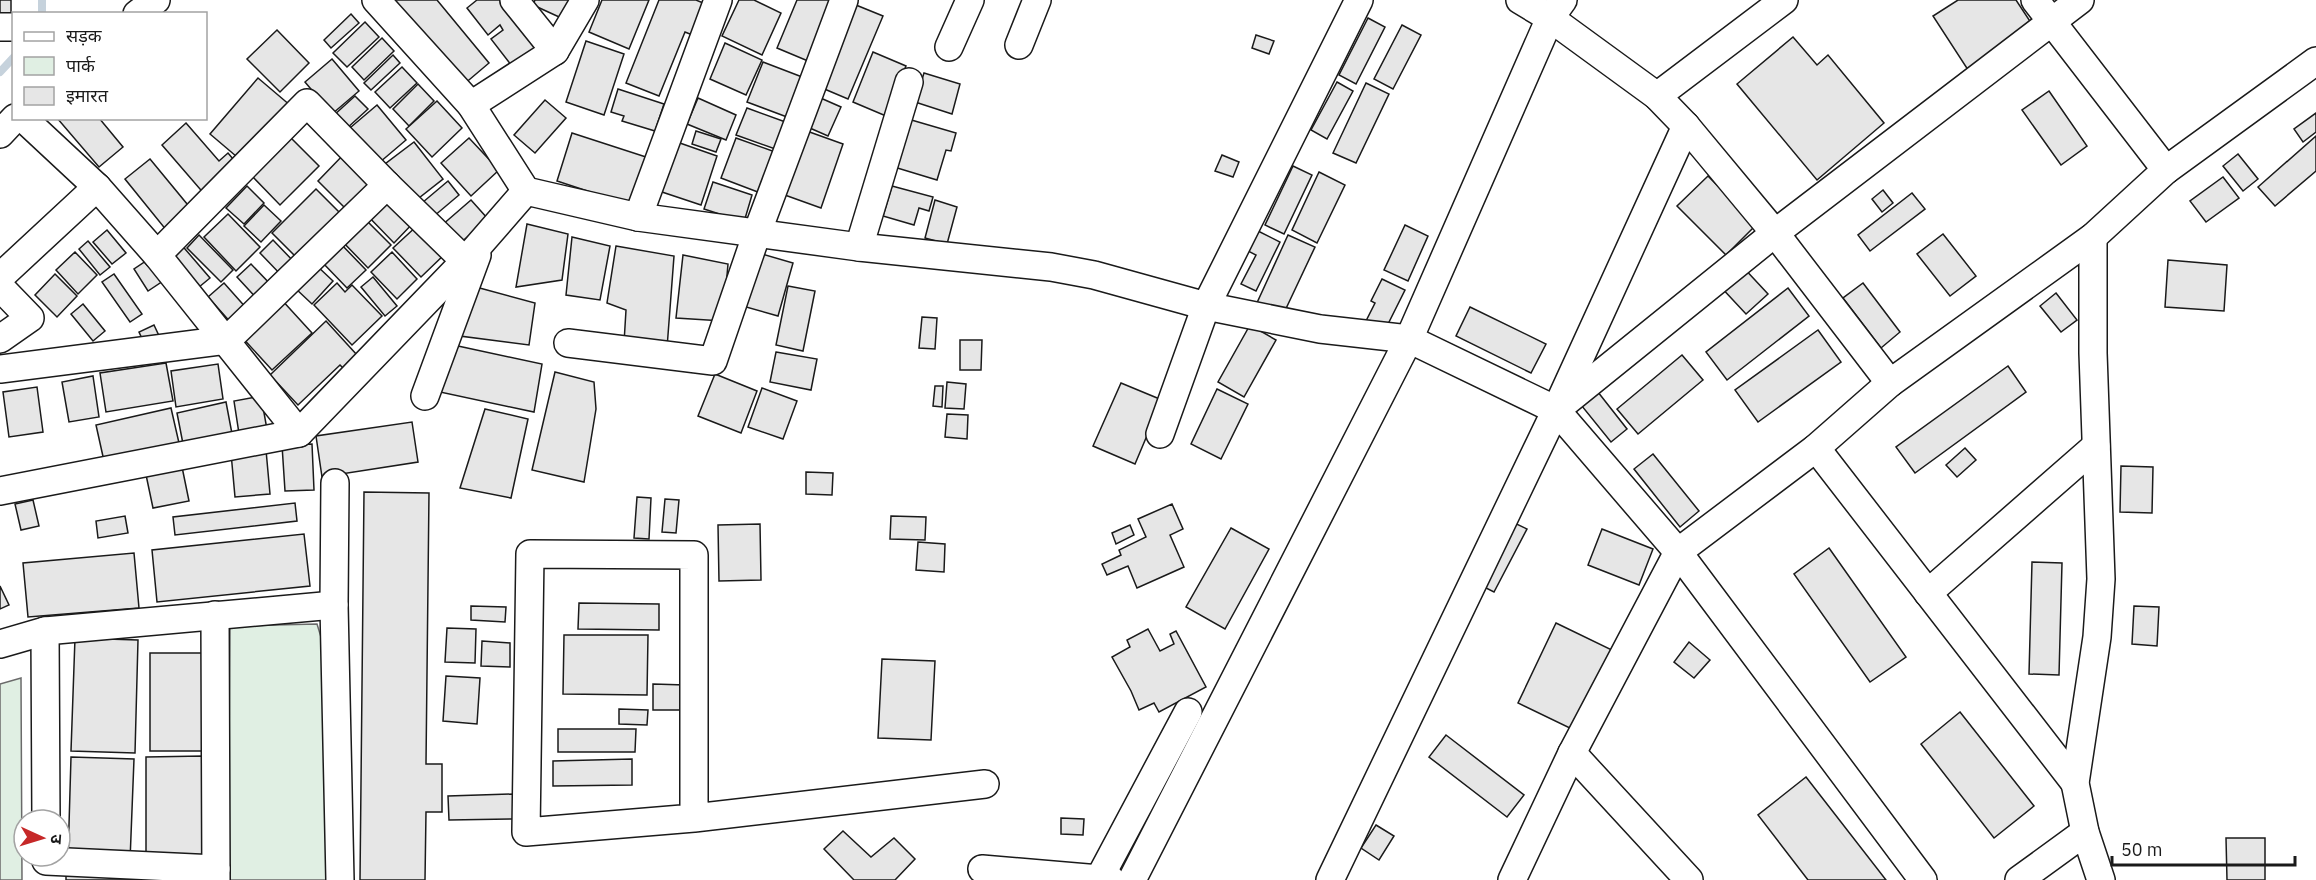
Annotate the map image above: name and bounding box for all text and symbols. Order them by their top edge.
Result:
legend [12,12,207,120]
text: सड़क [66,24,103,47]
text: पार्क [66,54,96,77]
text: इमारत [66,84,109,107]
north arrow [12,808,72,868]
scale bar [2112,829,2295,867]
text: उ [47,834,67,845]
text: 50 m [2121,838,2163,861]

